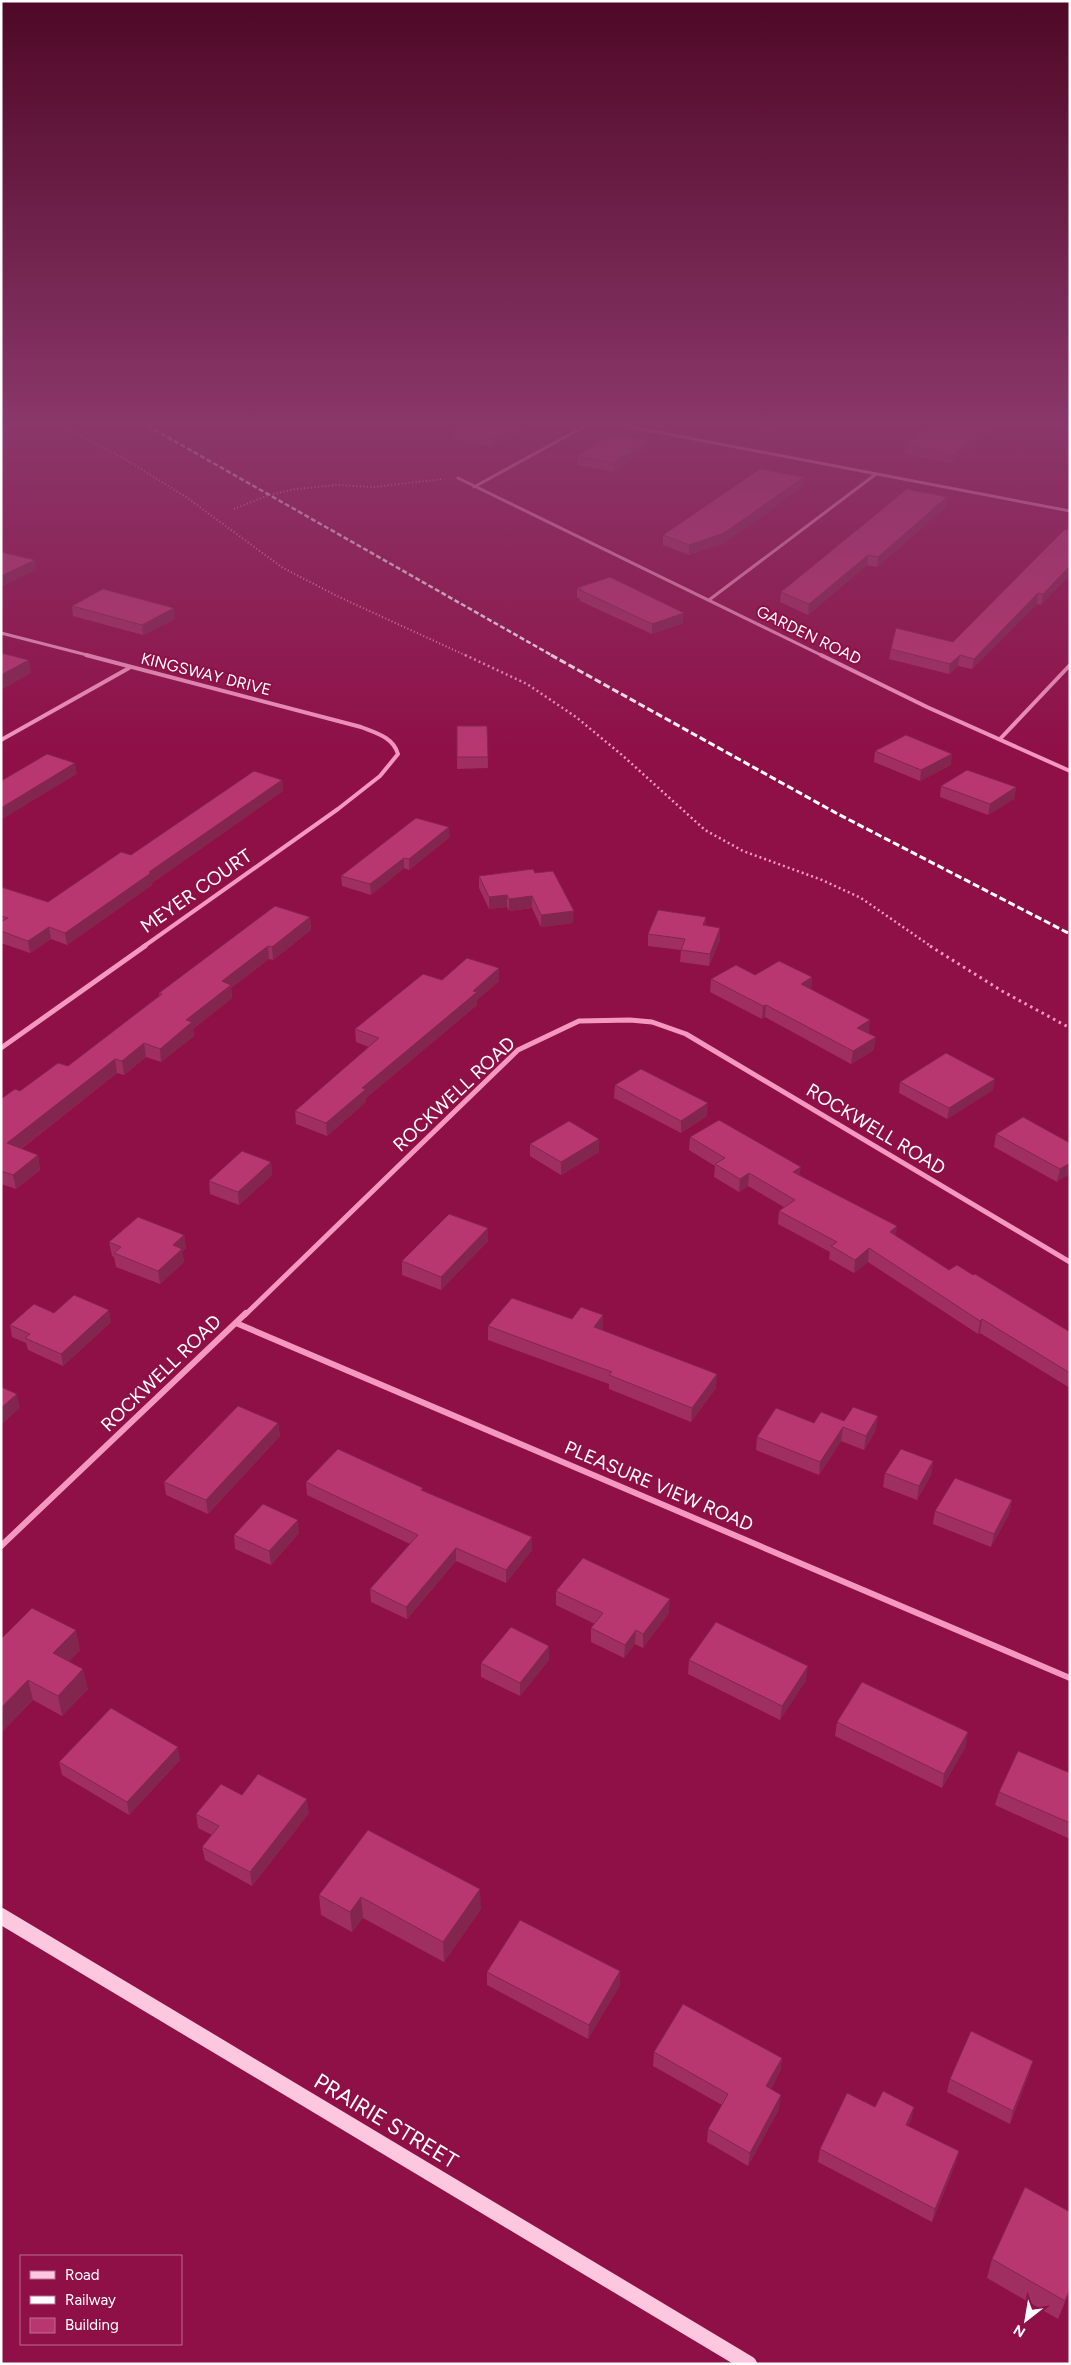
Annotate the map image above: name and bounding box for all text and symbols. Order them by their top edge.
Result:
street label: GARDEN ROAD [754,601,864,669]
street label: KINGSWAY DRIVE [139,649,273,699]
street label: MEYER COURT [136,844,257,938]
street label: ROCKWELL ROAD [388,1032,520,1156]
street label: ROCKWELL ROAD [802,1078,950,1180]
street label: ROCKWELL ROAD [96,1310,226,1436]
street label: PLEASURE VIEW ROAD [561,1436,757,1536]
street label: PRAIRIE STREET [309,2067,463,2175]
legend [20,2255,182,2345]
text: Road [65,2266,100,2284]
text: Railway [65,2291,116,2309]
north arrow [1001,2295,1051,2345]
text: Building [65,2316,119,2334]
text: N [1011,2321,1029,2341]

